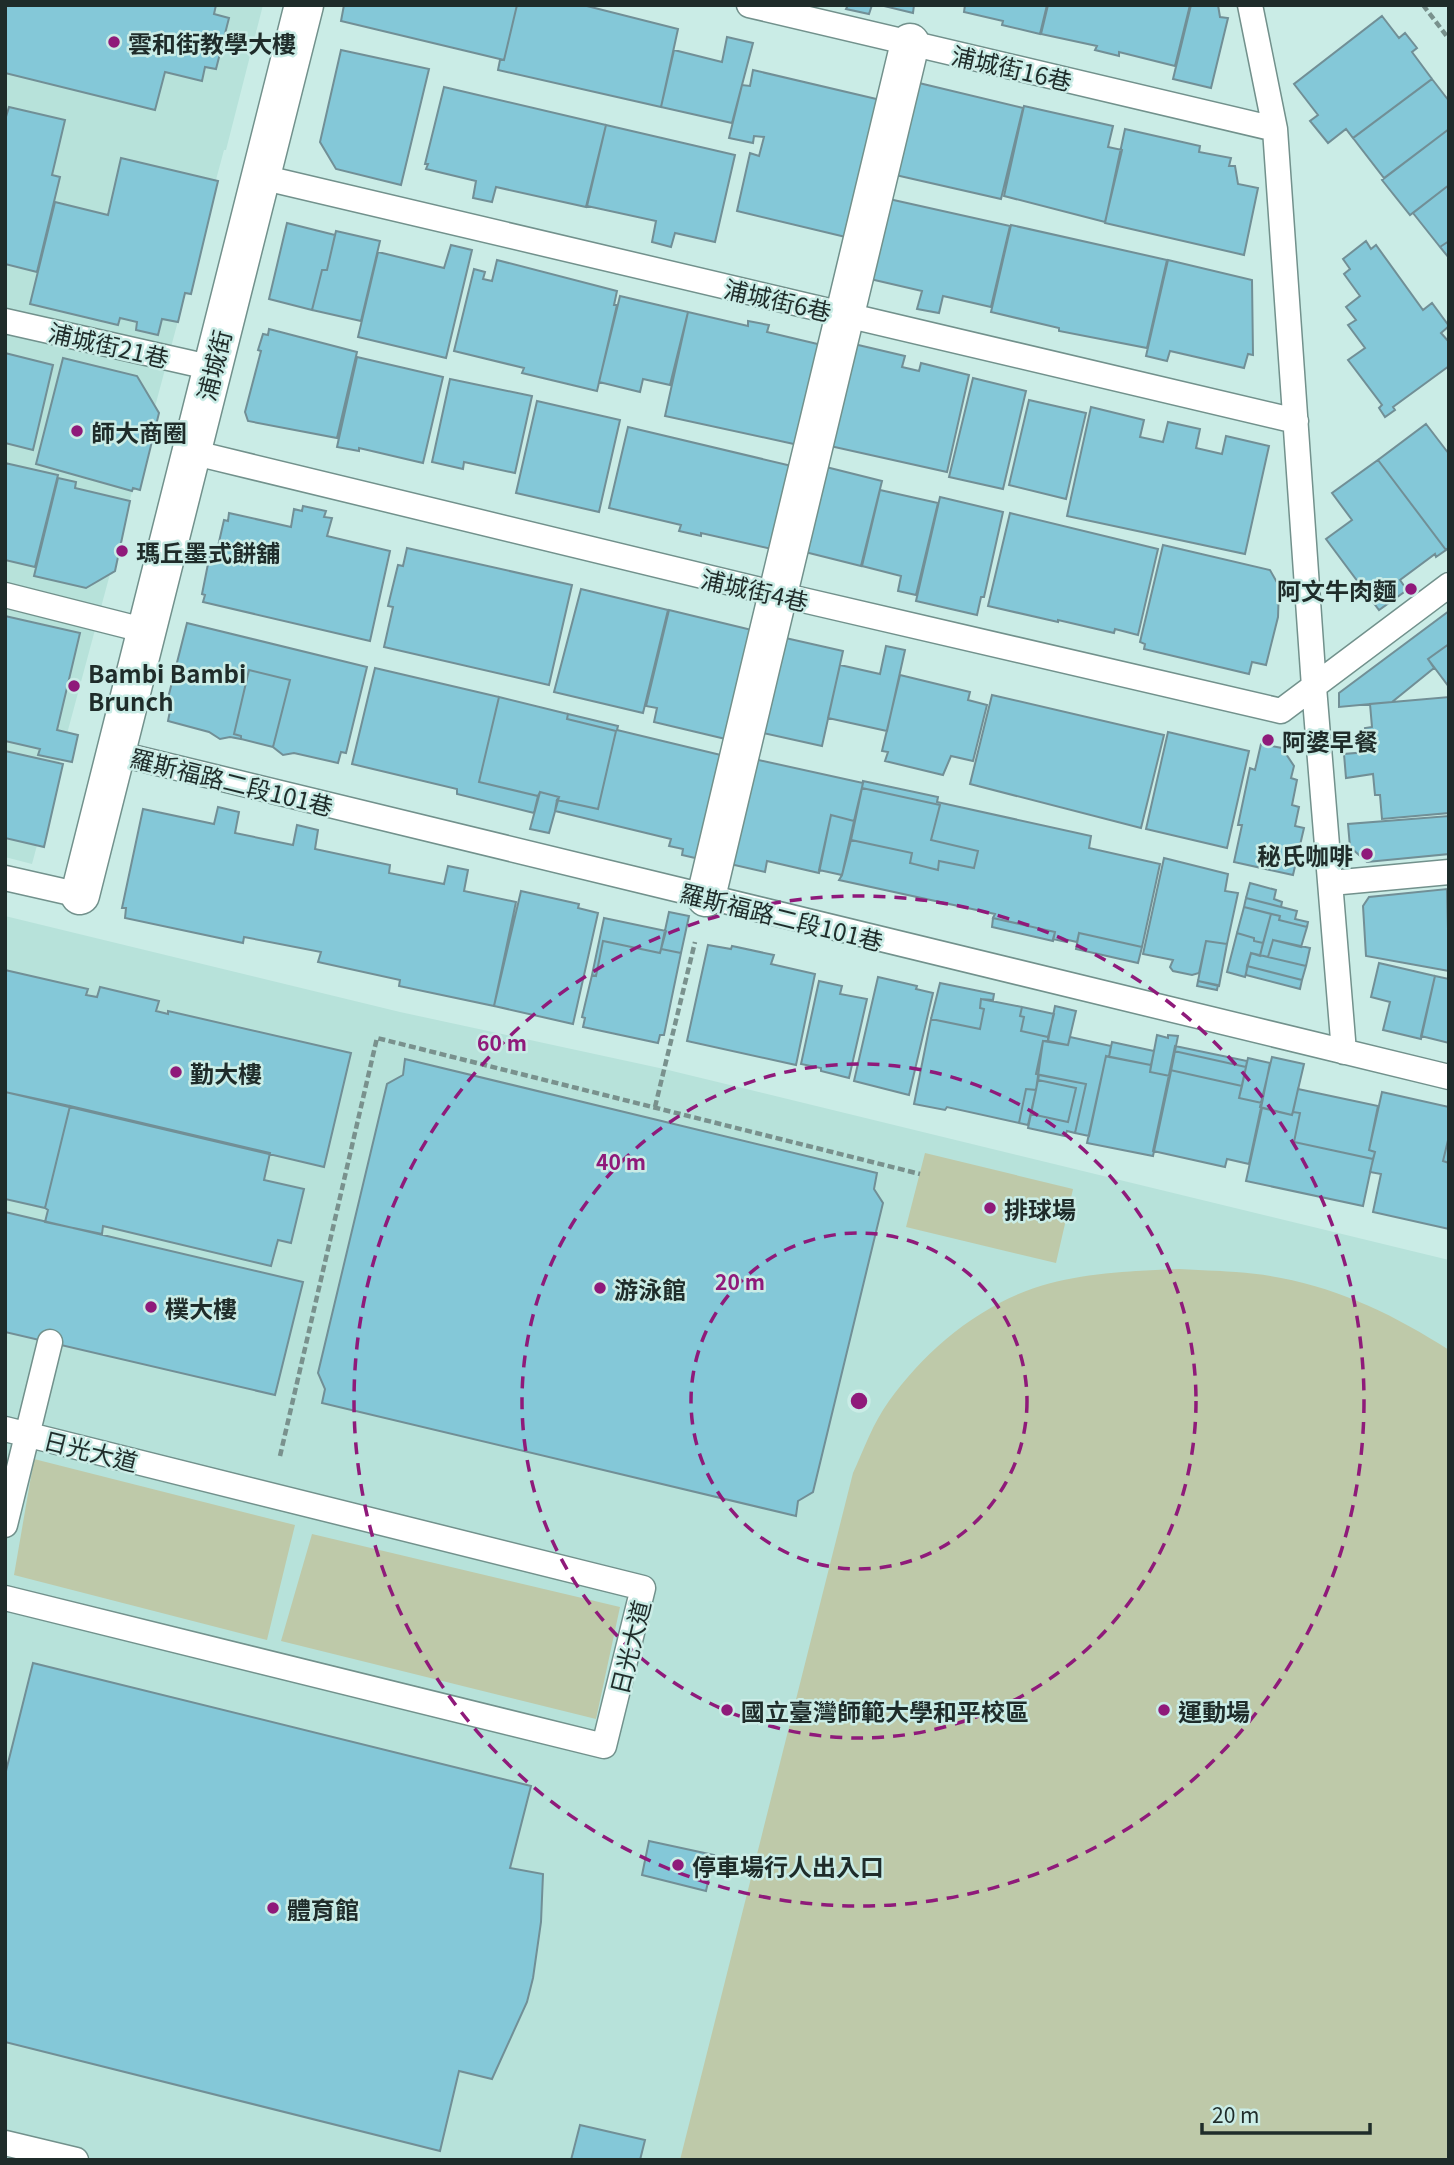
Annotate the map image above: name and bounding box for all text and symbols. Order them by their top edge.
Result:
place label: 雲和街教學大樓 [128,25,296,60]
marker: 雲和街教學大樓 [106,34,122,50]
street label: 浦城街16巷 [948,36,1076,98]
street label: 浦城街6巷 [721,270,835,328]
street label: 浦城街21巷 [45,313,173,375]
street label: 浦城街 [187,326,239,404]
place label: 師大商圈 [91,414,187,449]
marker: 師大商圈 [69,423,85,439]
place label: 瑪丘墨式餅舖 [136,534,280,569]
marker: 瑪丘墨式餅舖 [114,543,130,559]
street label: 浦城街4巷 [698,560,812,618]
place label: 阿文牛肉麵 [1277,572,1397,607]
marker: 阿文牛肉麵 [1403,581,1419,597]
place label: Bambi Bambi Brunch [88,655,246,718]
marker: Bambi Bambi Brunch [66,678,82,694]
place label: 阿婆早餐 [1282,723,1378,758]
marker: 阿婆早餐 [1260,732,1276,748]
street label: 羅斯福路二段101巷 [127,739,337,823]
place label: 秘氏咖啡 [1257,837,1353,872]
marker: 秘氏咖啡 [1359,846,1375,862]
street label: 羅斯福路二段101巷 [677,874,887,958]
text: 60 m [477,1027,527,1057]
place label: 勤大樓 [190,1055,262,1090]
marker: 勤大樓 [168,1064,184,1080]
text: 40 m [596,1146,646,1176]
place label: 排球場 [1004,1191,1076,1226]
marker: 排球場 [982,1200,998,1216]
text: 20 m [715,1266,765,1296]
place label: 游泳館 [614,1271,686,1306]
marker: 游泳館 [592,1280,608,1296]
place label: 樸大樓 [165,1290,237,1325]
marker: 樸大樓 [143,1299,159,1315]
centre of rings [847,1389,871,1413]
street label: 日光大道 [40,1421,142,1479]
street label: 日光大道 [600,1596,658,1698]
place label: 國立臺灣師範大學和平校區 [741,1693,1029,1728]
place label: 運動場 [1178,1693,1250,1728]
marker: 國立臺灣師範大學和平校區 [719,1702,735,1718]
marker: 運動場 [1156,1702,1172,1718]
place label: 停車場行人出入口 [692,1848,884,1883]
marker: 停車場行人出入口 [670,1857,686,1873]
place label: 體育館 [287,1891,359,1926]
marker: 體育館 [265,1900,281,1916]
scale bar [1202,2092,1370,2136]
text: 20 m [1212,2099,1259,2129]

